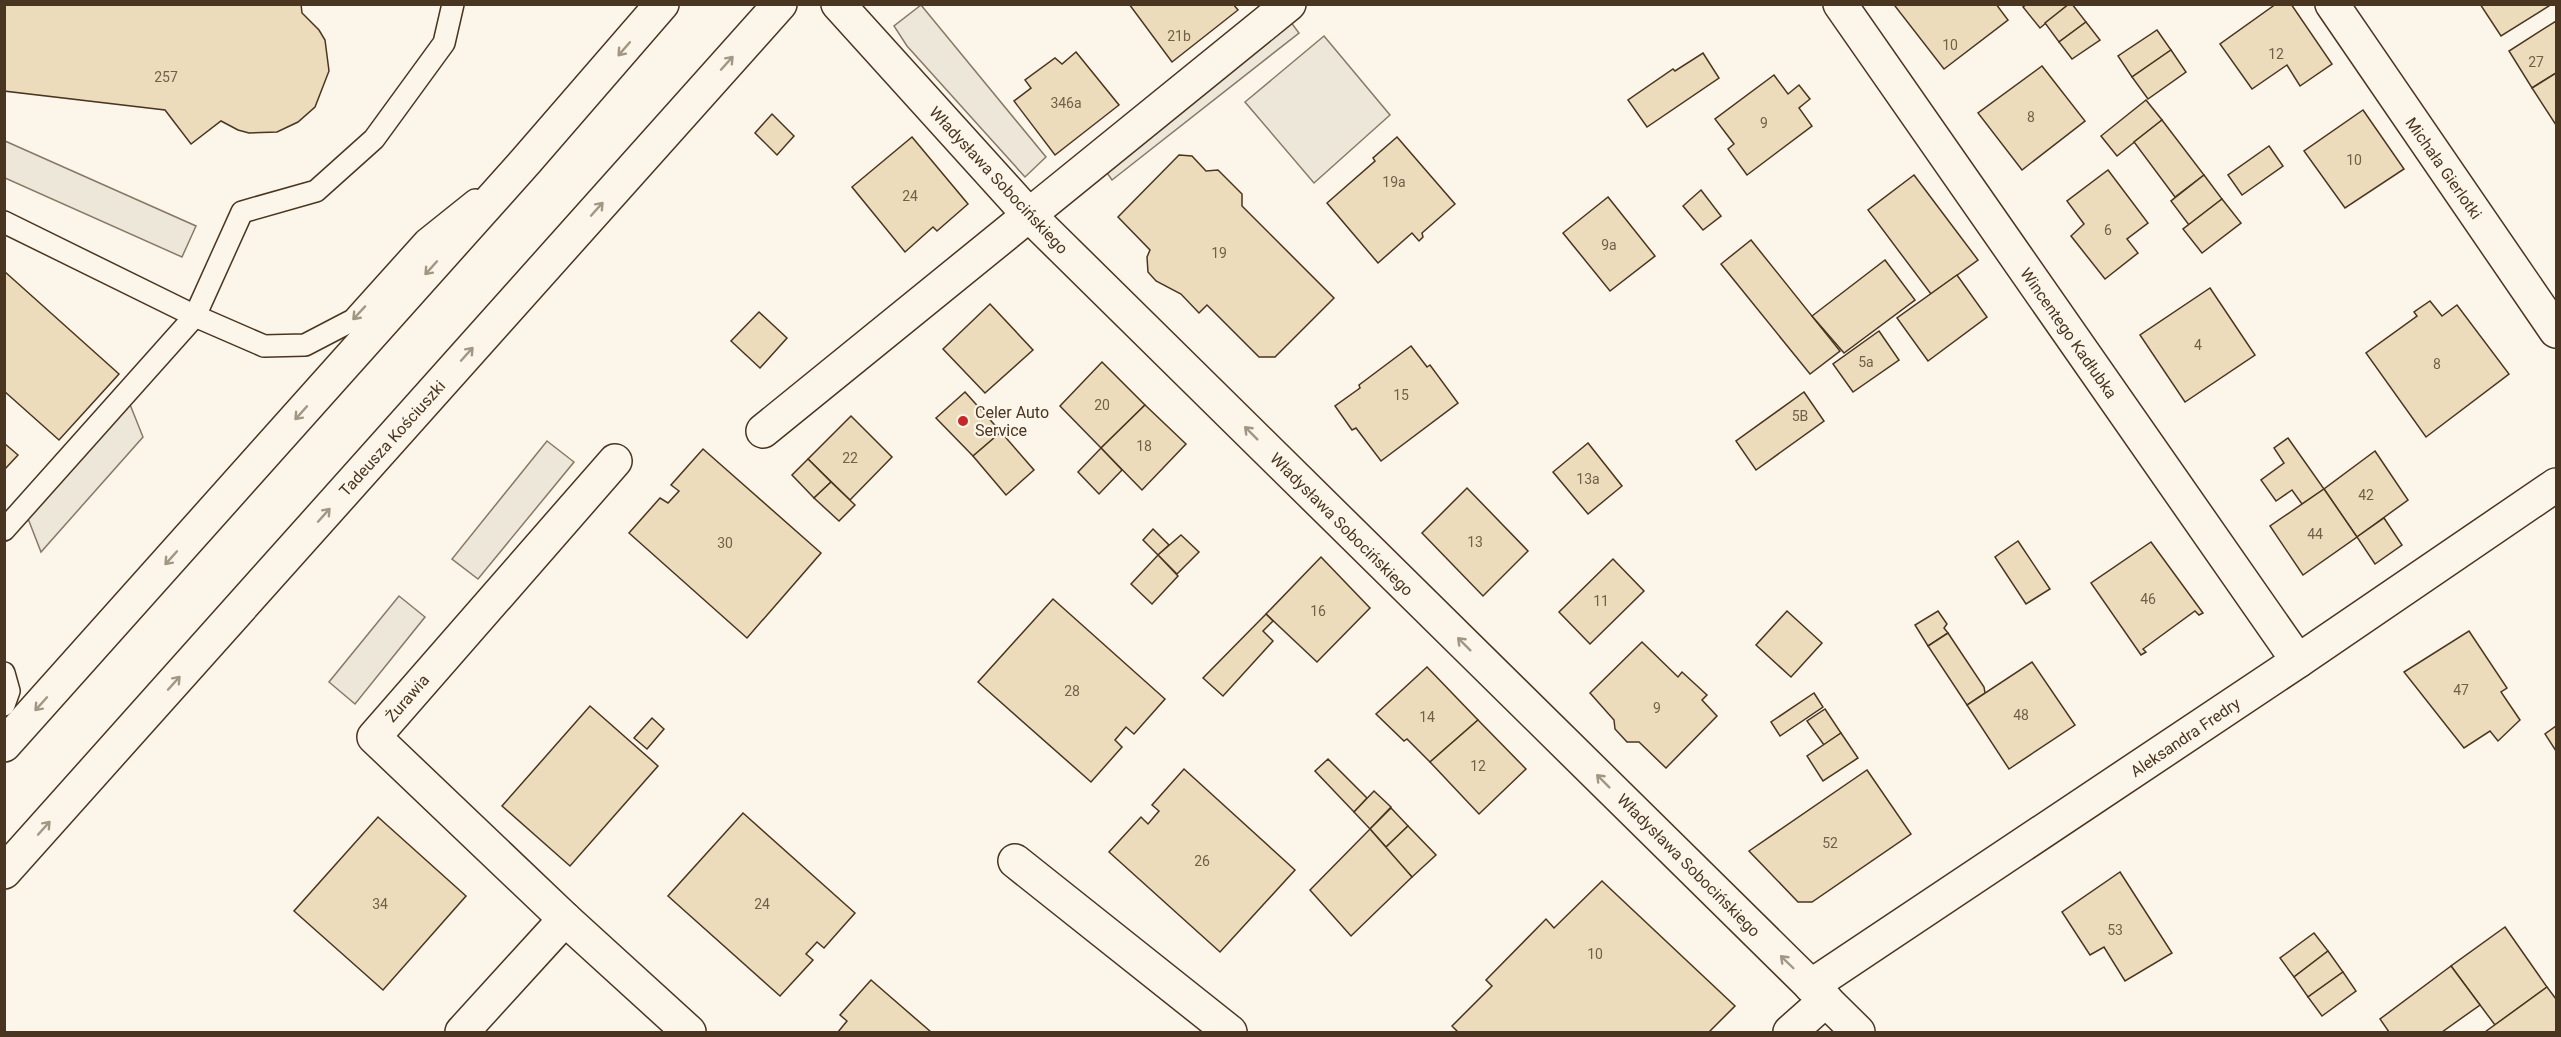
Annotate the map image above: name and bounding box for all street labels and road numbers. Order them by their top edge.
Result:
street label: Władysława Sobocińskiego [925,103,1072,258]
street label: Michała Gierlotki [2401,114,2486,223]
street label: Wincentego Kadłubka [2016,264,2121,402]
street label: Tadeusza Kościuszki [335,377,449,500]
street label: Władysława Sobocińskiego [1266,449,1417,600]
street label: Żurawia [382,671,433,726]
street label: Aleksandra Fredry [2127,693,2244,781]
street label: Władysława Sobocińskiego [1613,790,1764,941]

